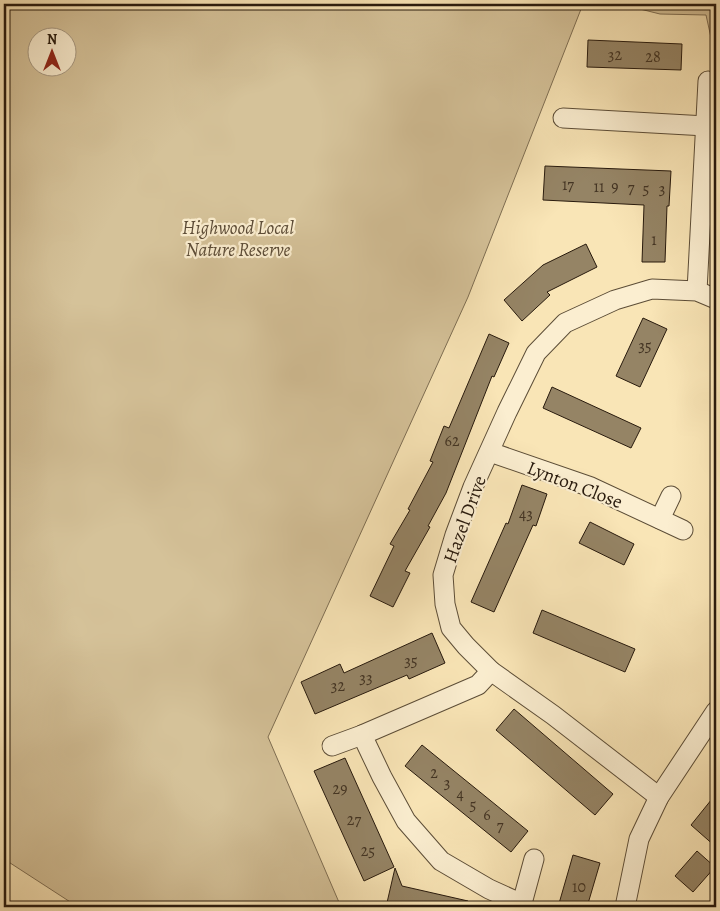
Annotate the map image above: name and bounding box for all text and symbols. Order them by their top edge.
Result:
north arrow [28,28,78,78]
text: N [47,30,57,49]
house number: 32 [608,44,623,66]
house number: 28 [645,46,661,68]
house number: 17 [562,174,574,196]
house number: 11 [594,176,605,198]
house number: 9 [611,176,619,198]
house number: 7 [628,177,635,199]
house number: 5 [643,178,650,200]
house number: 3 [659,178,665,200]
park label: Highwood Local Nature Reserve [182,215,294,263]
house number: 1 [651,229,657,251]
house number: 35 [638,335,652,357]
house number: 62 [445,430,460,452]
street label: Lynton Close [523,455,626,515]
street label: Hazel Drive [437,472,493,567]
house number: 43 [519,503,533,525]
house number: 35 [404,650,418,672]
house number: 33 [359,667,373,689]
house number: 32 [331,675,346,697]
house number: 2 [430,762,438,784]
house number: 3 [444,772,450,794]
house number: 29 [333,778,347,800]
house number: 4 [456,783,464,805]
house number: 5 [470,794,477,816]
house number: 6 [483,804,491,826]
house number: 27 [347,809,361,831]
house number: 7 [497,815,504,837]
house number: 25 [361,840,375,862]
house number: 10 [572,876,586,898]

